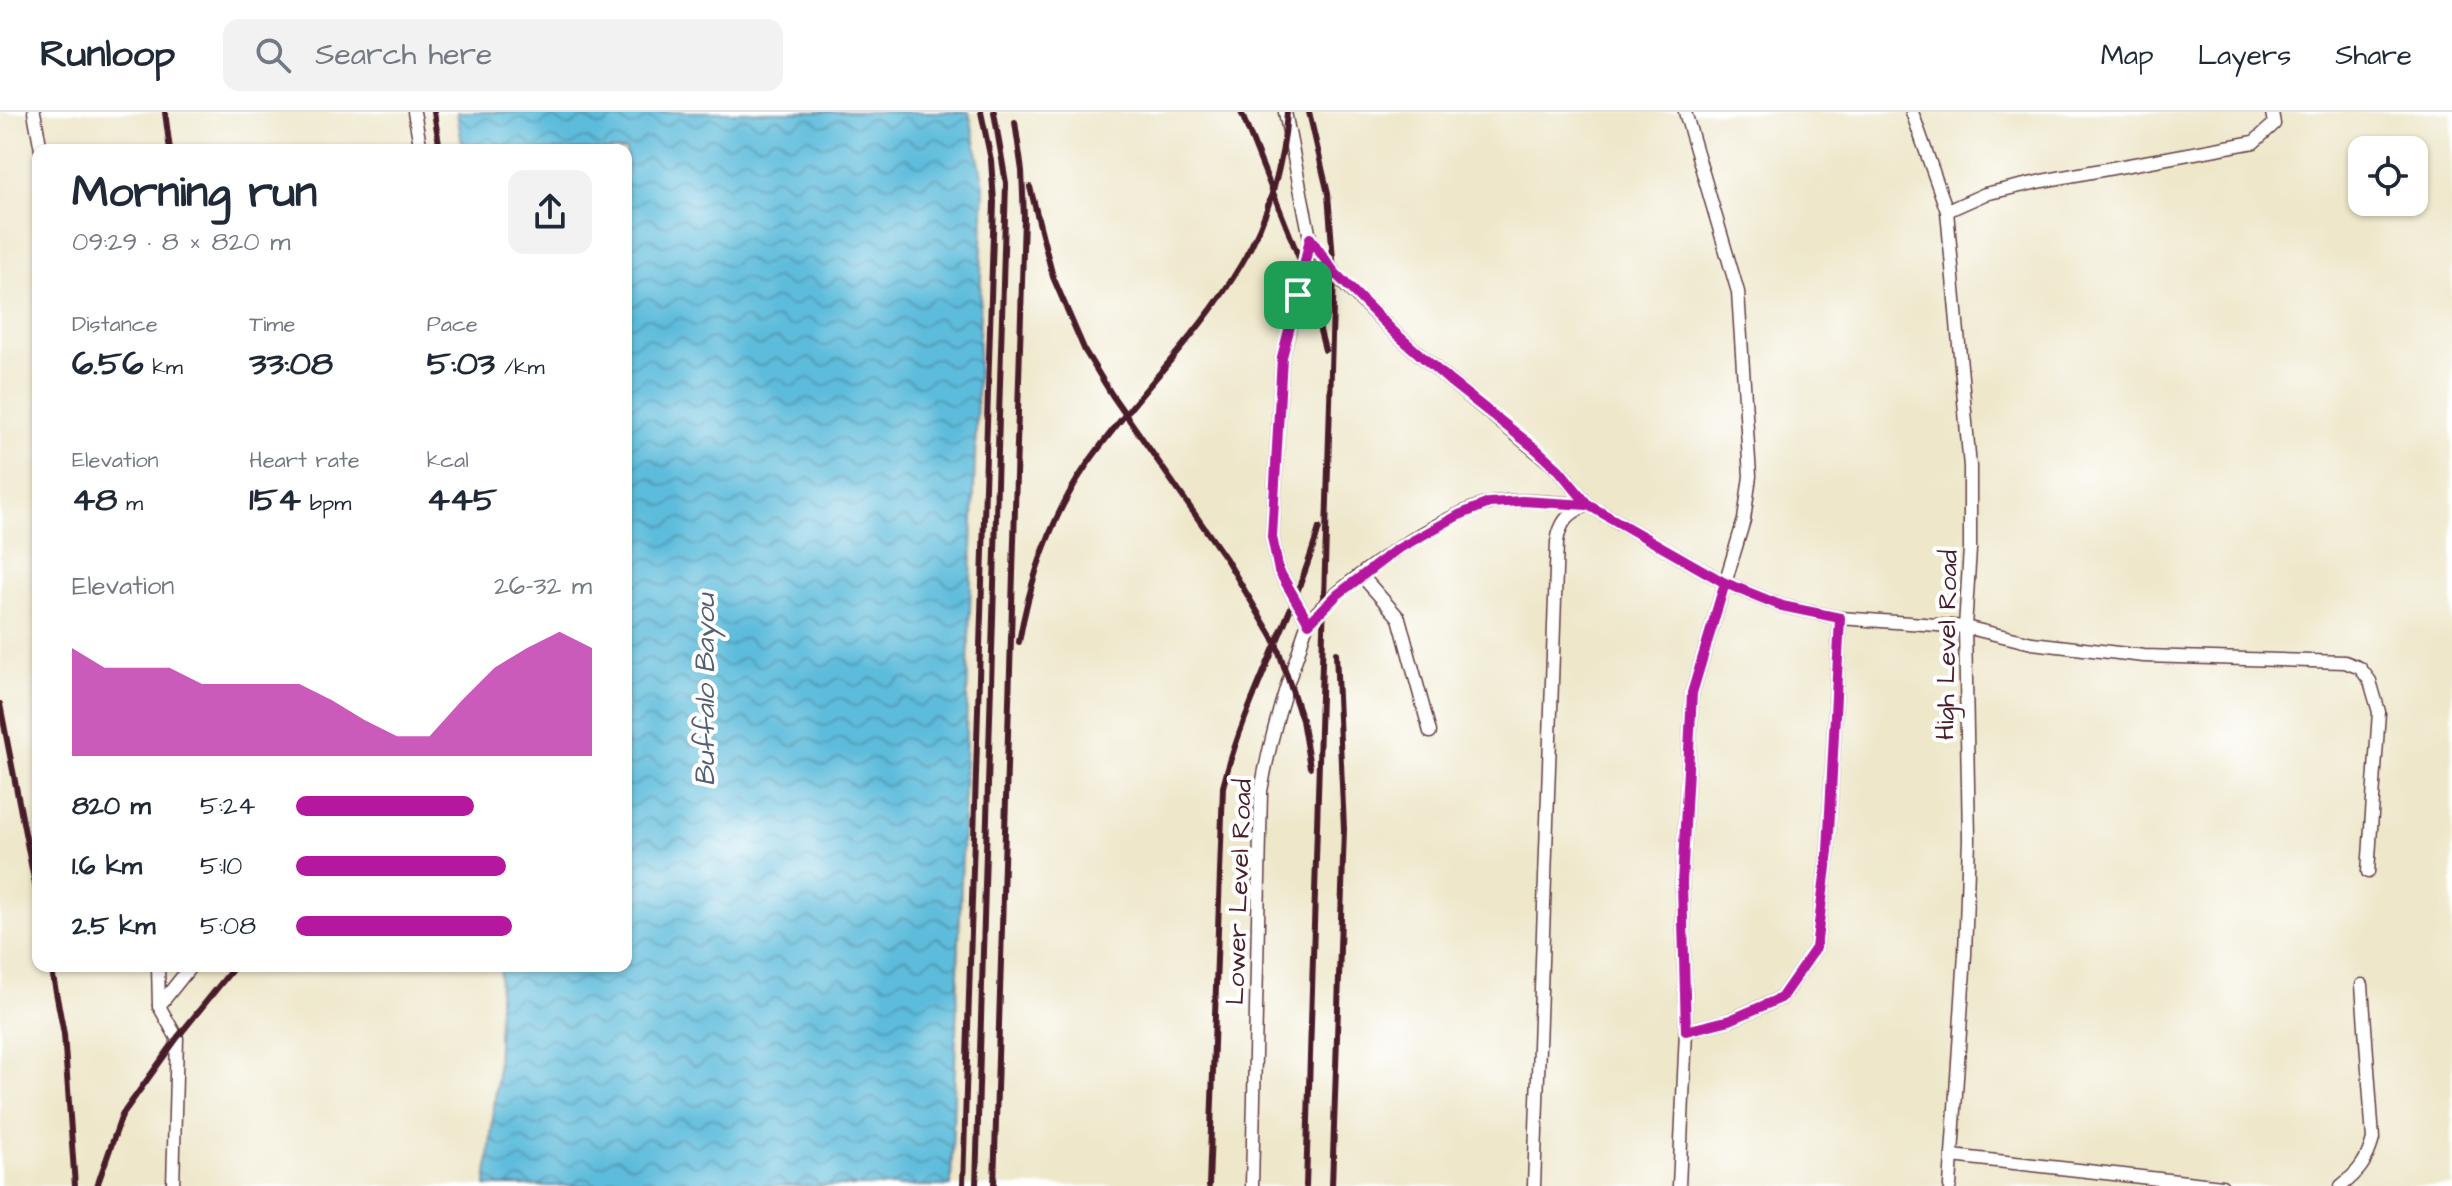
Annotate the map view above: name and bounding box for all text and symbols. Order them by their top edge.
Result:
search box [223,19,783,91]
text: Runloop [40,29,175,81]
icon: search [251,33,295,77]
text: Search here [315,34,492,76]
text: Map [2101,36,2154,75]
text: Layers [2198,36,2291,75]
text: Share [2335,36,2412,75]
map controls [2348,136,2428,216]
button: locate [2348,136,2428,216]
text: Morning run [72,163,317,224]
button: share [508,170,592,254]
text: 09:29 · 8 × 820 m [72,224,290,260]
pin [1264,261,1332,329]
icon: arrive [1276,273,1320,317]
text: Distance [72,309,158,340]
text: Time [249,309,295,340]
text: Pace [427,309,478,340]
text: 6.56 [72,340,144,388]
text: 33:08 [249,340,333,388]
text: 5:03 [427,340,495,388]
text: km [144,352,183,383]
text: /km [495,352,545,383]
text: Elevation [72,445,159,476]
text: Heart rate [249,445,360,476]
text: kcal [427,445,469,476]
text: 48 [72,476,117,524]
text: 154 [249,476,301,524]
text: 445 [427,476,497,524]
text: m [117,488,143,519]
text: bpm [301,488,351,519]
street label: High Level Road [1927,550,1969,740]
text: Elevation [72,568,174,604]
text: 26–32 m [494,568,592,604]
water label: Buffalo Bayou [686,592,726,786]
street label: Lower Level Road [1217,778,1261,1006]
text: 820 m [72,788,151,824]
text: 5:24 [200,788,255,824]
text: 1.6 km [72,848,142,884]
text: 5:10 [200,848,242,884]
text: 2.5 km [72,908,156,944]
text: 5:08 [200,908,256,944]

